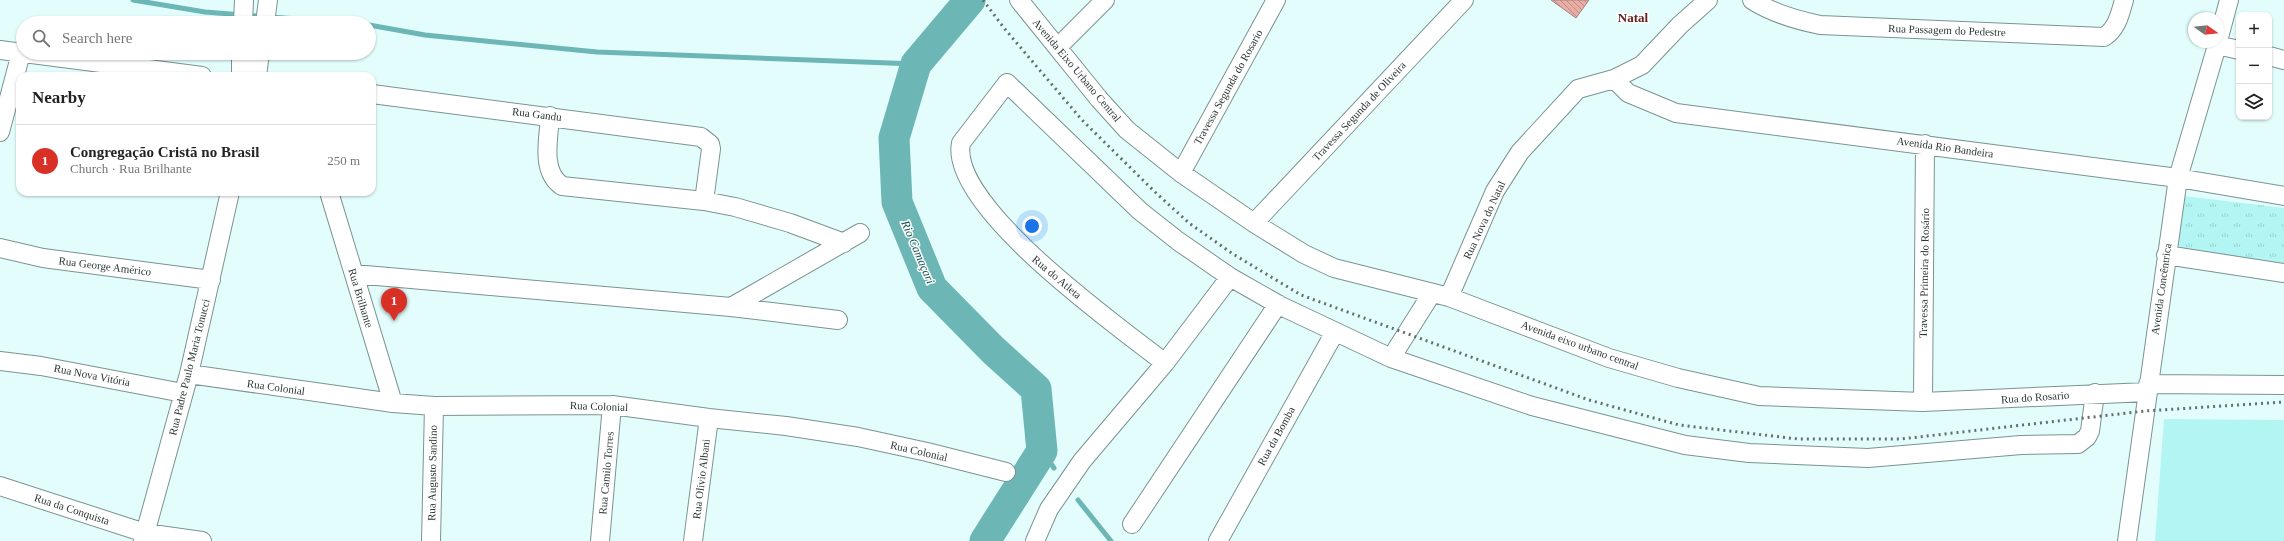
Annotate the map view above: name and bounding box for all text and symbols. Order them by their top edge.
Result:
district label: Natal [1618,10,1649,25]
north arrow [2188,12,2224,48]
map controls [2236,12,2272,120]
button: + [2236,12,2272,48]
search box [16,16,376,60]
street label: Avenida Eixo Urbano Central [1030,16,1124,124]
street label: Rua Passagem do Pedestre [1888,22,2006,38]
icon: search [30,27,52,49]
street label: Travessa Segunda do Rosario [1191,27,1265,147]
text: Search here [62,30,132,46]
button: − [2236,48,2272,84]
street label: Travessa Segunda de Oliveira [1310,59,1408,163]
button: layers [2236,84,2272,120]
text: Nearby [32,88,86,107]
street label: Rua Gandu [512,105,563,123]
street label: Avenida Rio Bandeira [1896,134,1994,160]
text: Congregação Cristã no Brasil [70,144,259,160]
text: 1 [42,153,48,168]
text: 250 m [327,153,360,168]
text: Church · Rua Brilhante [70,161,192,176]
street label: Rua Nova do Natal [1461,179,1507,261]
street label: Travessa Primeira do Rosário [1917,207,1931,338]
your location [1022,216,1042,236]
water label: Rio Camaçari [898,217,938,286]
street label: Avenida Concêntrica [2149,242,2173,336]
street label: Rua do Atleta [1030,253,1084,301]
street label: Rua George Américo [58,254,153,278]
street label: Rua Brilhante [346,267,376,329]
pin: 1 [381,288,407,321]
street label: Rua Padre Paulo Maria Tonucci [166,298,212,436]
street label: Avenida eixo urbano central [1520,318,1640,372]
street label: Rua Nova Vitória [53,362,131,388]
street label: Rua Colonial [246,377,306,397]
street label: Rua do Rosario [2000,389,2070,405]
street label: Rua Colonial [570,399,628,413]
street label: Rua da Bomba [1255,404,1297,468]
street label: Rua Augusto Sandino [425,424,439,521]
street label: Rua Camilo Torres [596,431,616,515]
street label: Rua Olivio Albani [690,438,712,520]
street label: Rua Colonial [889,439,949,463]
street label: Rua da Conquista [33,491,111,527]

